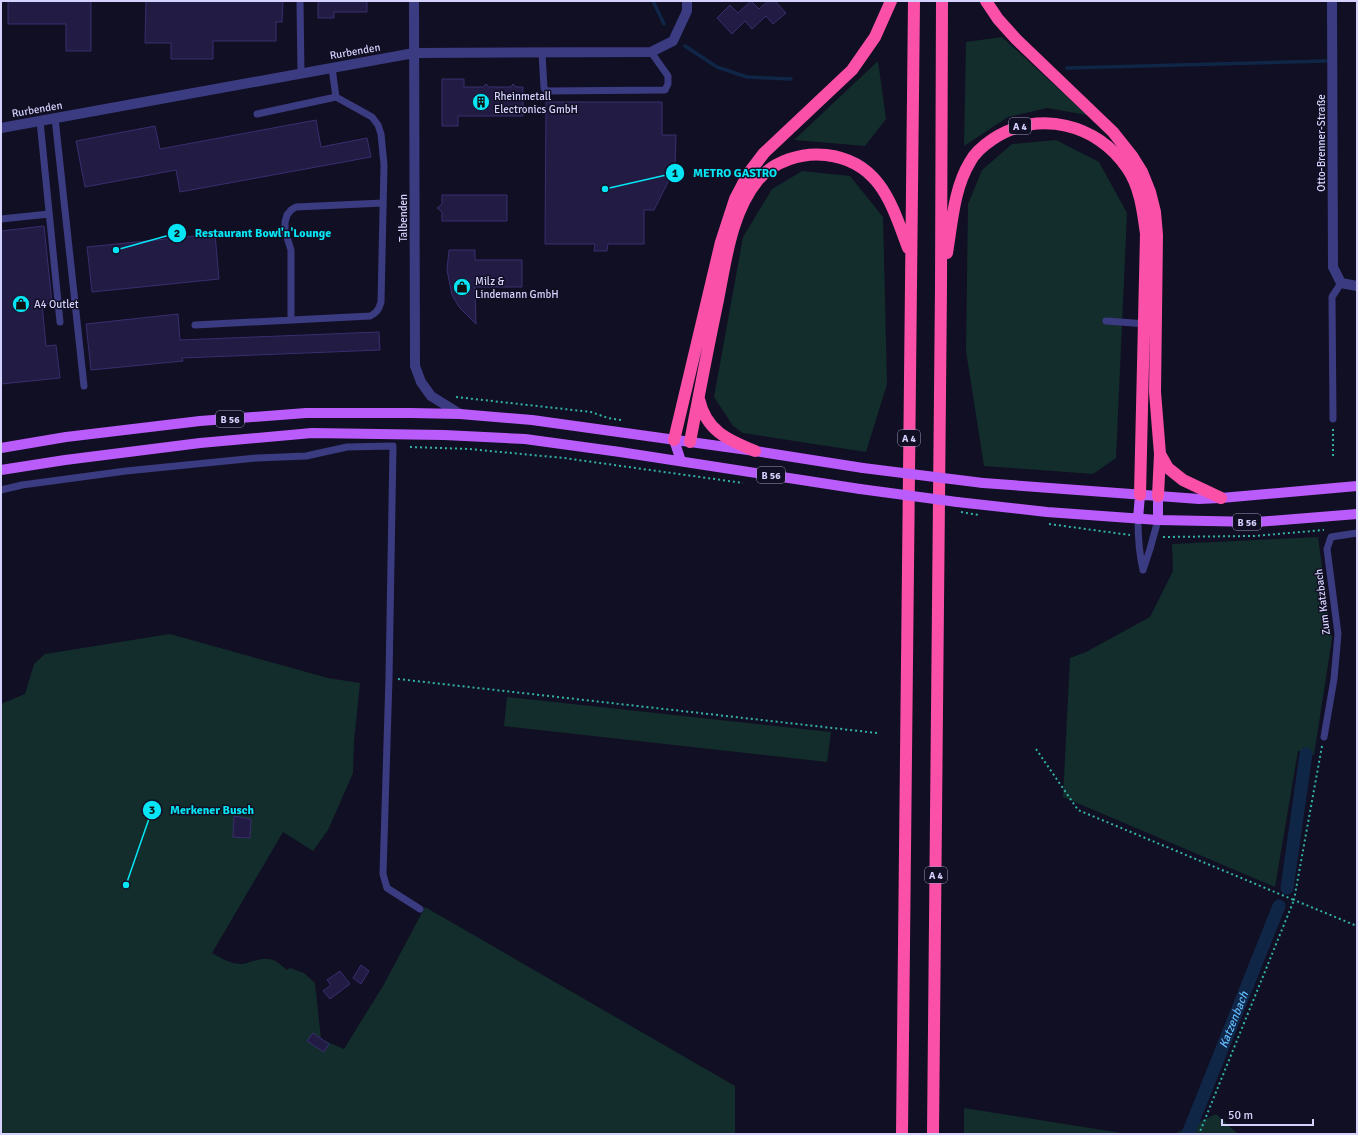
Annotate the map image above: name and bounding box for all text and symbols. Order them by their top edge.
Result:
street label: Rurbenden [329,41,381,62]
place label: Rheinmetall Electronics GmbH [494,90,578,116]
building icon: Rheinmetall Electronics GmbH [471,92,491,112]
street label: Otto-Brenner-Straße [1315,94,1328,192]
street label: Rurbenden [11,99,63,120]
road number: A 4 [1009,118,1031,134]
callout: METRO GASTRO [665,161,785,185]
text: 1 [672,166,679,181]
text: METRO GASTRO [693,166,777,181]
street label: Talbenden [397,194,410,242]
callout: Restaurant Bowl'n'Lounge [167,221,339,245]
text: 2 [174,226,180,241]
text: Restaurant Bowl'n'Lounge [195,226,331,241]
place label: Milz & Lindemann GmbH [475,275,559,301]
shop icon: Milz & Lindemann GmbH [452,277,472,297]
shop icon: A4 Outlet [11,294,31,314]
place label: A4 Outlet [34,298,79,311]
road number: B 56 [216,411,244,427]
road number: A 4 [898,430,920,446]
road number: B 56 [757,467,785,483]
road number: B 56 [1233,514,1261,530]
street label: Zum Katzbach [1312,568,1333,636]
callout: Merkener Busch [142,798,262,822]
text: 3 [149,803,155,818]
text: Merkener Busch [170,803,255,818]
road number: A 4 [925,867,947,883]
water label: Katzenbach [1216,989,1252,1051]
scale bar [1222,1101,1313,1127]
text: 50 m [1228,1108,1253,1123]

